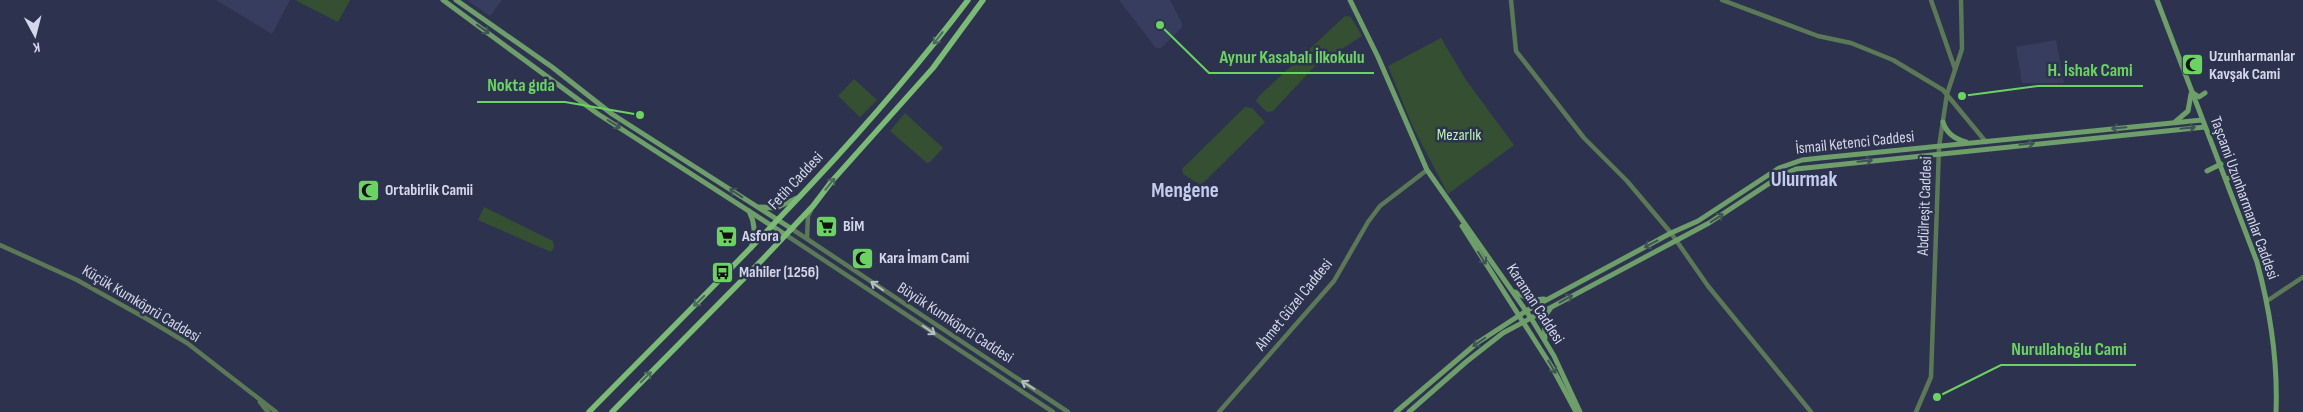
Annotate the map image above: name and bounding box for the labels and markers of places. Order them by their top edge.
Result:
callout: Aynur Kasabalı İlkokulu [1209,40,1374,73]
place label: Uzunharmanlar Kavşak Cami [2209,47,2295,84]
callout: H. İshak Cami [2038,53,2143,86]
mosque icon: Uzunharmanlar Kavşak Cami [2181,53,2205,77]
callout: Nokta gıda [477,69,565,102]
mosque icon: Ortabirlik Camii [357,178,381,202]
place label: Ortabirlik Camii [385,181,473,200]
supermarket icon: BİM [815,214,839,238]
place label: BİM [843,217,864,236]
supermarket icon: Asfora [714,224,738,248]
place label: Asfora [741,227,779,246]
mosque icon: Kara İmam Cami [851,246,875,270]
place label: Kara İmam Cami [879,249,969,268]
bus stop icon: Mahiler (1256) [711,260,735,284]
place label: Mahiler (1256) [739,263,819,282]
callout: Nurullahoğlu Cami [2001,332,2136,365]

